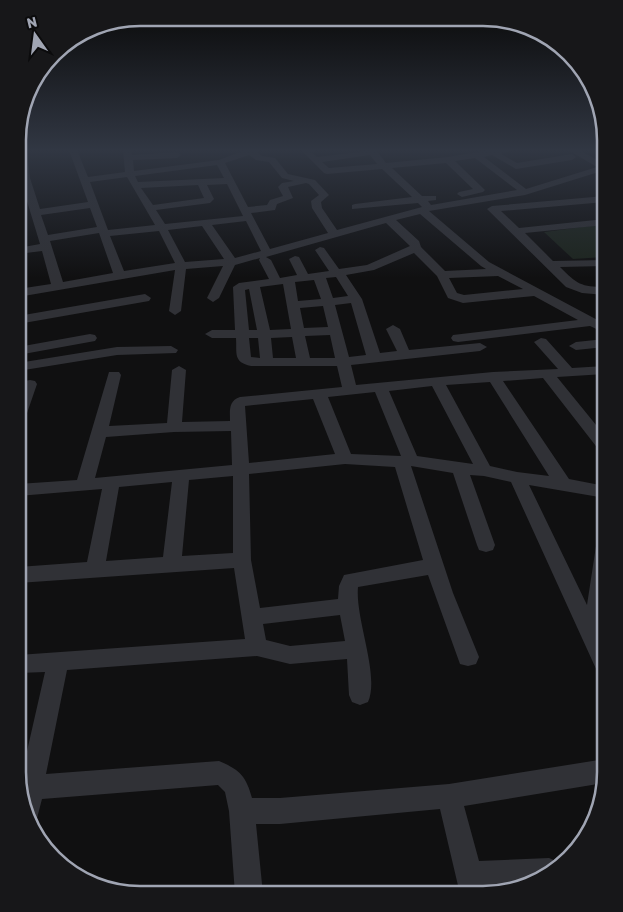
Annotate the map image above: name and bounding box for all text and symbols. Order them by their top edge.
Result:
north arrow [10,10,60,60]
text: N [25,13,39,32]

